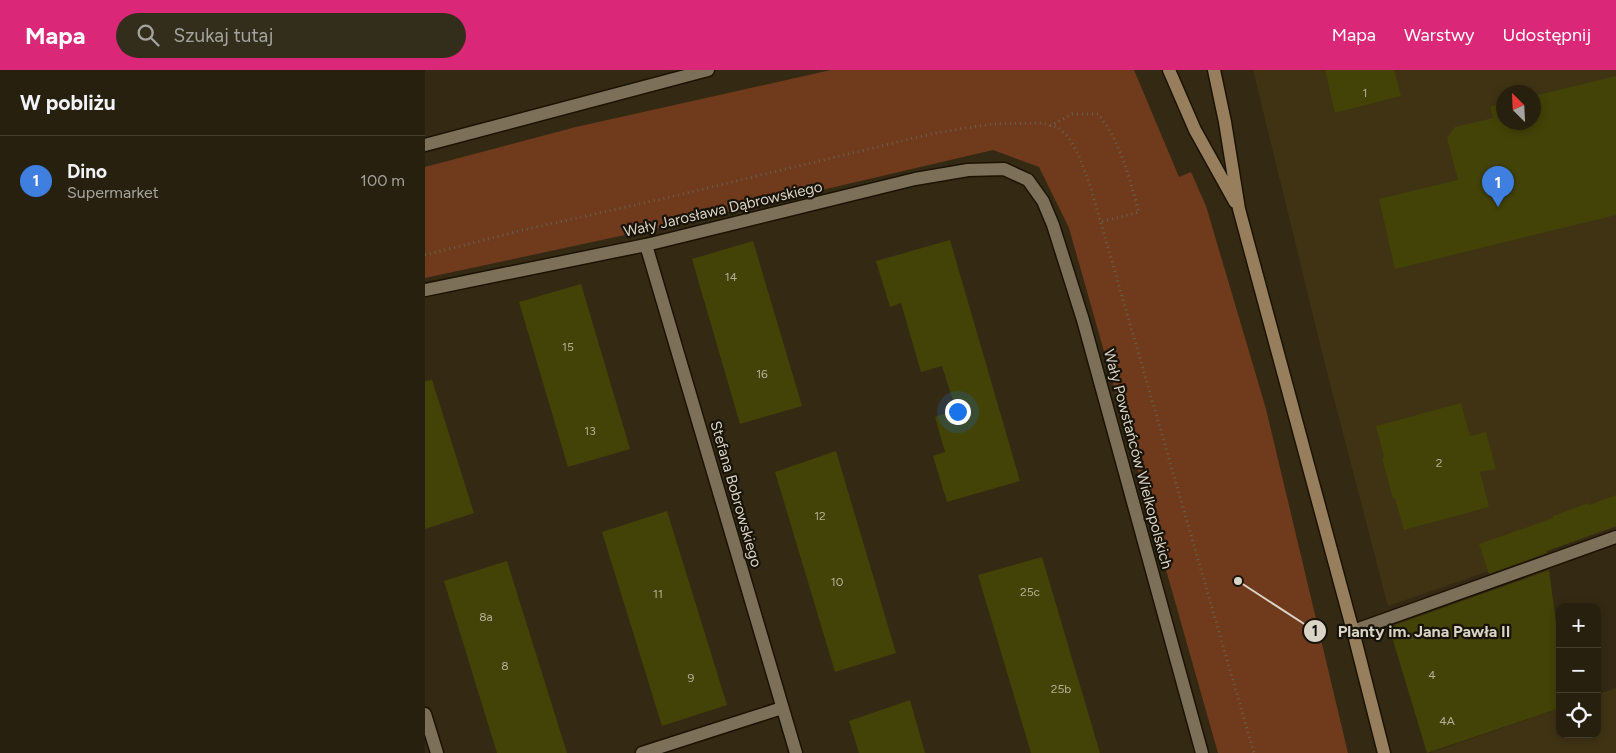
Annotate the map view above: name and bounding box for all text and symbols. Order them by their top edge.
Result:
search box [116,13,466,58]
text: Mapa [25,21,86,50]
icon: search [134,21,162,49]
text: Szukaj tutaj [174,24,273,47]
text: Mapa [1332,24,1376,46]
text: Warstwy [1404,24,1475,46]
text: Udostępnij [1503,24,1591,46]
north arrow [1496,85,1541,130]
house number: 1 [1363,86,1367,100]
text: W pobliżu [20,90,116,115]
text: Dino [67,160,107,183]
pin: 1 [1482,166,1514,207]
text: 1 [33,171,39,190]
text: 100 m [360,171,405,190]
street label: Wały Jarosława Dąbrowskiego [622,177,825,241]
text: Supermarket [67,183,159,202]
house number: 14 [725,270,738,284]
house number: 15 [562,340,574,354]
street label: Wały Powstańców Wielkopolskich [1100,347,1176,571]
house number: 16 [756,367,768,381]
your location [945,399,971,425]
street label: Stefana Bobrowskiego [706,419,766,569]
house number: 13 [584,424,596,438]
house number: 2 [1436,456,1442,470]
house number: 12 [814,509,826,523]
house number: 10 [831,575,844,589]
house number: 25c [1020,585,1041,599]
house number: 11 [653,587,663,601]
map controls [1556,603,1601,738]
button: + [1556,603,1601,648]
house number: 8a [479,610,493,624]
callout: Planty im. Jana Pawła II [1303,615,1520,646]
text: 1 [1312,622,1318,640]
text: Planty im. Jana Pawła II [1338,622,1510,641]
button: − [1556,648,1601,693]
house number: 8 [501,659,509,673]
house number: 4 [1428,668,1436,682]
house number: 9 [688,671,695,685]
house number: 25b [1051,682,1071,696]
button: locate [1556,693,1601,738]
house number: 4A [1439,714,1455,728]

